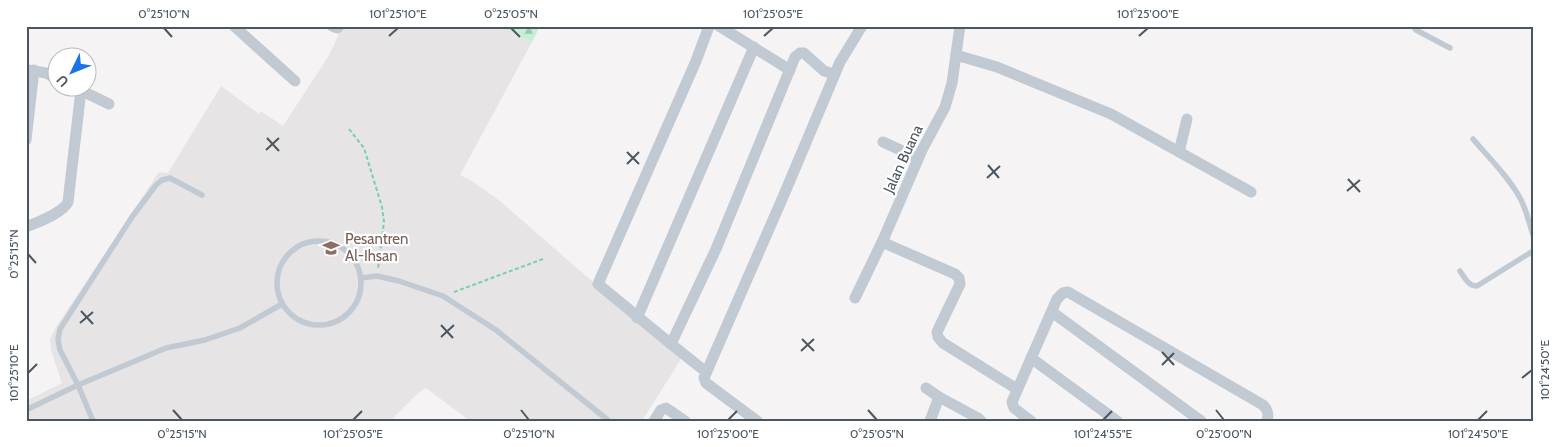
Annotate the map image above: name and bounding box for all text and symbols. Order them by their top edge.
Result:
text: 0°25'10"N [138,6,190,21]
text: 101°25'10"E [369,6,427,21]
text: 0°25'05"N [484,6,538,21]
text: 101°25'05"E [743,6,803,21]
text: 101°25'00"E [1117,6,1179,21]
north arrow [48,48,98,98]
text: U [52,71,73,91]
street label: Jalan Buana [879,121,927,197]
text: 0°25'15"N [6,229,21,279]
place label: Pesantren Al-Ihsan [345,230,408,265]
school or university icon: Pesantren Al-Ihsan [321,238,341,258]
text: 101°24'50"E [1537,340,1552,400]
text: 101°25'10"E [6,344,21,402]
text: 0°25'15"N [157,426,207,441]
text: 101°25'05"E [323,426,383,441]
text: 0°25'10"N [503,426,555,441]
text: 101°25'00"E [697,426,759,441]
text: 0°25'05"N [850,426,904,441]
text: 101°24'55"E [1074,426,1133,441]
text: 0°25'00"N [1196,426,1252,441]
text: 101°24'50"E [1448,426,1508,441]

